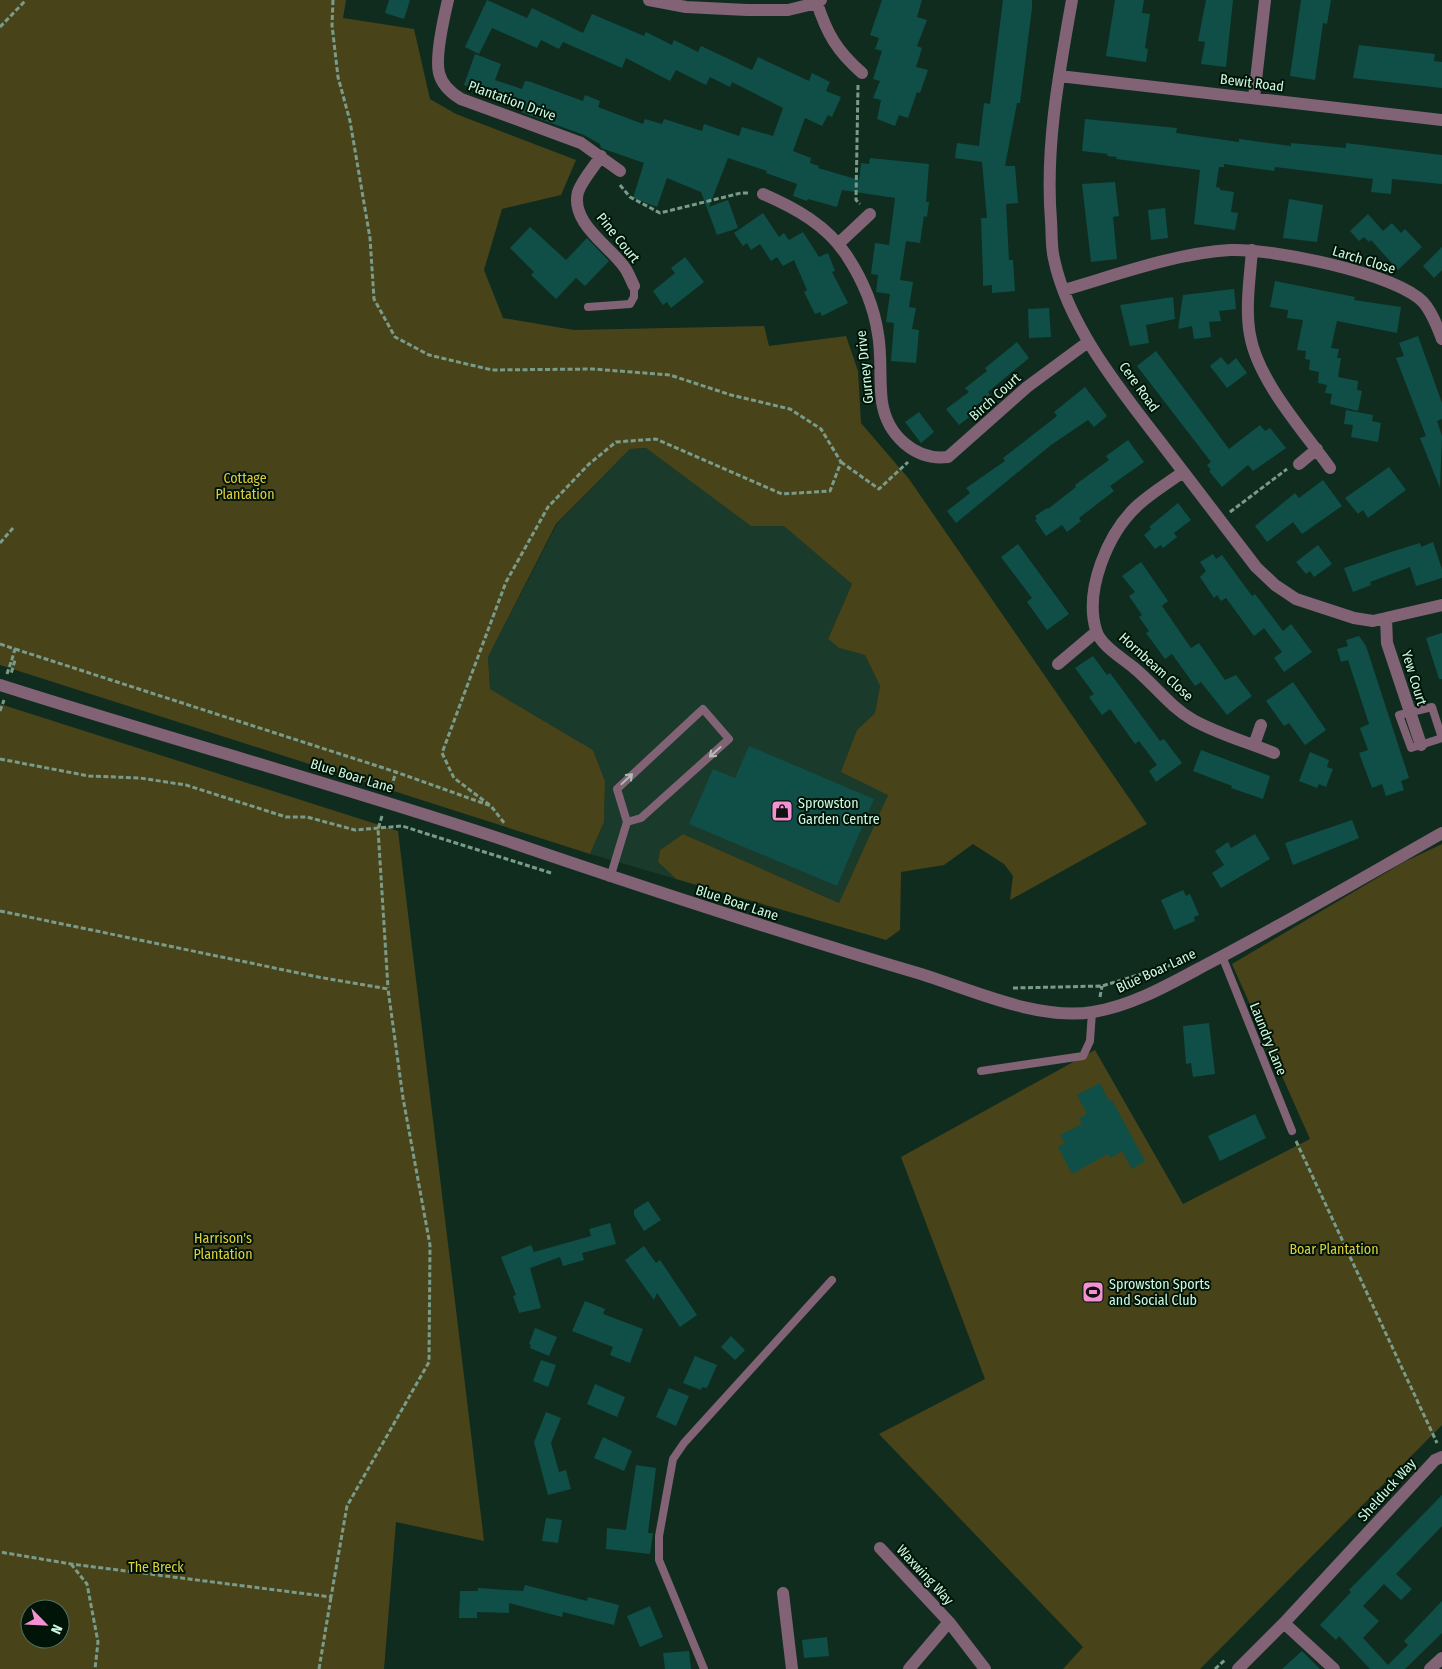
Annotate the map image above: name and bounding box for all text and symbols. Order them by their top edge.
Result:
street label: Bewit Road [1219,71,1285,95]
street label: Plantation Drive [466,77,558,125]
street label: Pine Court [593,210,644,267]
street label: Larch Close [1330,242,1398,278]
street label: Gurney Drive [853,329,877,405]
street label: Cere Road [1115,359,1163,415]
street label: Birch Court [966,369,1025,425]
park label: Cottage Plantation [215,470,275,503]
street label: Hornbeam Close [1115,629,1197,705]
street label: Yew Court [1398,648,1431,708]
one-way arrow [708,746,721,758]
street label: Blue Boar Lane [308,755,396,797]
one-way arrow [621,773,634,785]
place label: Sprowston Garden Centre [798,795,880,828]
shop icon: Sprowston Garden Centre [770,799,794,823]
street label: Blue Boar Lane [693,882,781,924]
street label: Blue Boar Lane [1113,945,1199,997]
street label: Laundry Lane [1246,1000,1290,1078]
park label: Harrison's Plantation [193,1230,253,1263]
park label: Boar Plantation [1289,1241,1379,1258]
place label: Sprowston Sports and Social Club [1109,1276,1210,1309]
sports icon: Sprowston Sports and Social Club [1081,1280,1105,1304]
street label: Shelduck Way [1354,1455,1420,1525]
street label: Waxwing Way [893,1541,958,1609]
park label: The Breck [128,1559,184,1576]
north arrow [20,1599,70,1649]
text: N [47,1622,66,1636]

